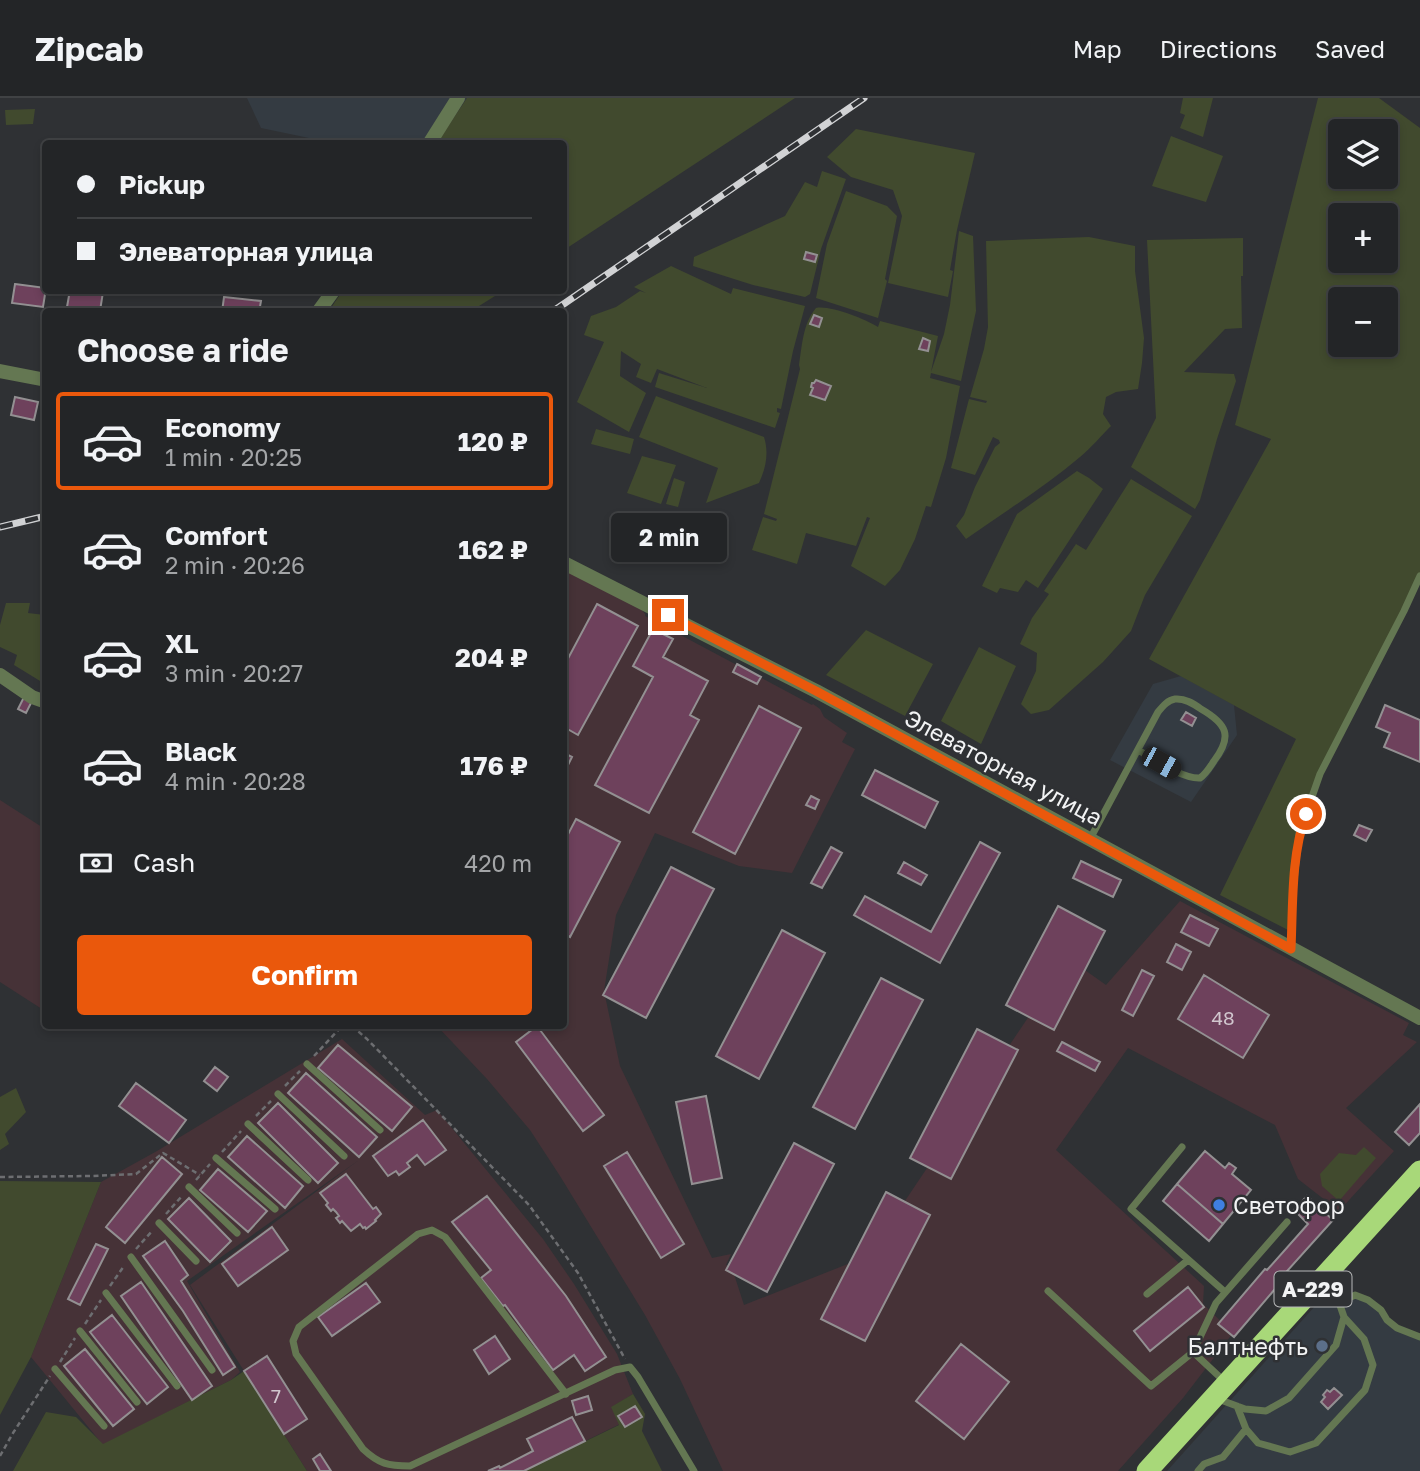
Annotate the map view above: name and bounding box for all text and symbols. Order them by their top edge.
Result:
text: Zipcab [35,29,144,68]
text: Map [1073,34,1122,63]
text: Directions [1160,34,1277,63]
text: Saved [1315,34,1385,63]
map controls [1328,119,1398,357]
button: layers [1328,119,1398,189]
text: Pickup [119,169,205,200]
button: + [1328,203,1398,273]
text: Элеваторная улица [119,236,373,267]
button: − [1328,287,1398,357]
text: Choose a ride [77,331,289,369]
icon: car [81,410,144,473]
text: Economy [165,412,281,443]
text: 120 ₽ [458,426,528,457]
text: 1 min · 20:25 [165,443,302,471]
callout: 2 min [610,514,726,562]
icon: car [81,518,144,581]
text: Comfort [165,520,268,551]
text: 2 min [639,523,699,551]
text: 162 ₽ [458,534,528,565]
text: 2 min · 20:26 [165,551,305,579]
route end [652,599,684,631]
icon: car [81,626,144,689]
text: XL [165,628,199,659]
text: 204 ₽ [455,642,528,673]
text: 3 min · 20:27 [165,659,303,687]
street label: Элеваторная улица [900,703,1108,831]
icon: car [81,734,144,797]
text: Black [165,736,237,767]
car [1138,744,1185,782]
text: 176 ₽ [460,750,528,781]
text: 4 min · 20:28 [165,767,306,795]
route start [1290,798,1322,830]
icon: cash [77,844,115,882]
text: Cash [133,847,195,878]
text: 420 m [464,849,532,877]
button: Confirm [77,935,532,1015]
house number: 48 [1211,1006,1235,1029]
place label: Светофор [1233,1191,1345,1219]
marker: Светофор [1211,1197,1227,1213]
road number: А-229 [1274,1272,1352,1306]
place label: Балтнефть [1187,1332,1308,1360]
marker: Балтнефть [1314,1338,1330,1354]
house number: 7 [271,1384,281,1407]

